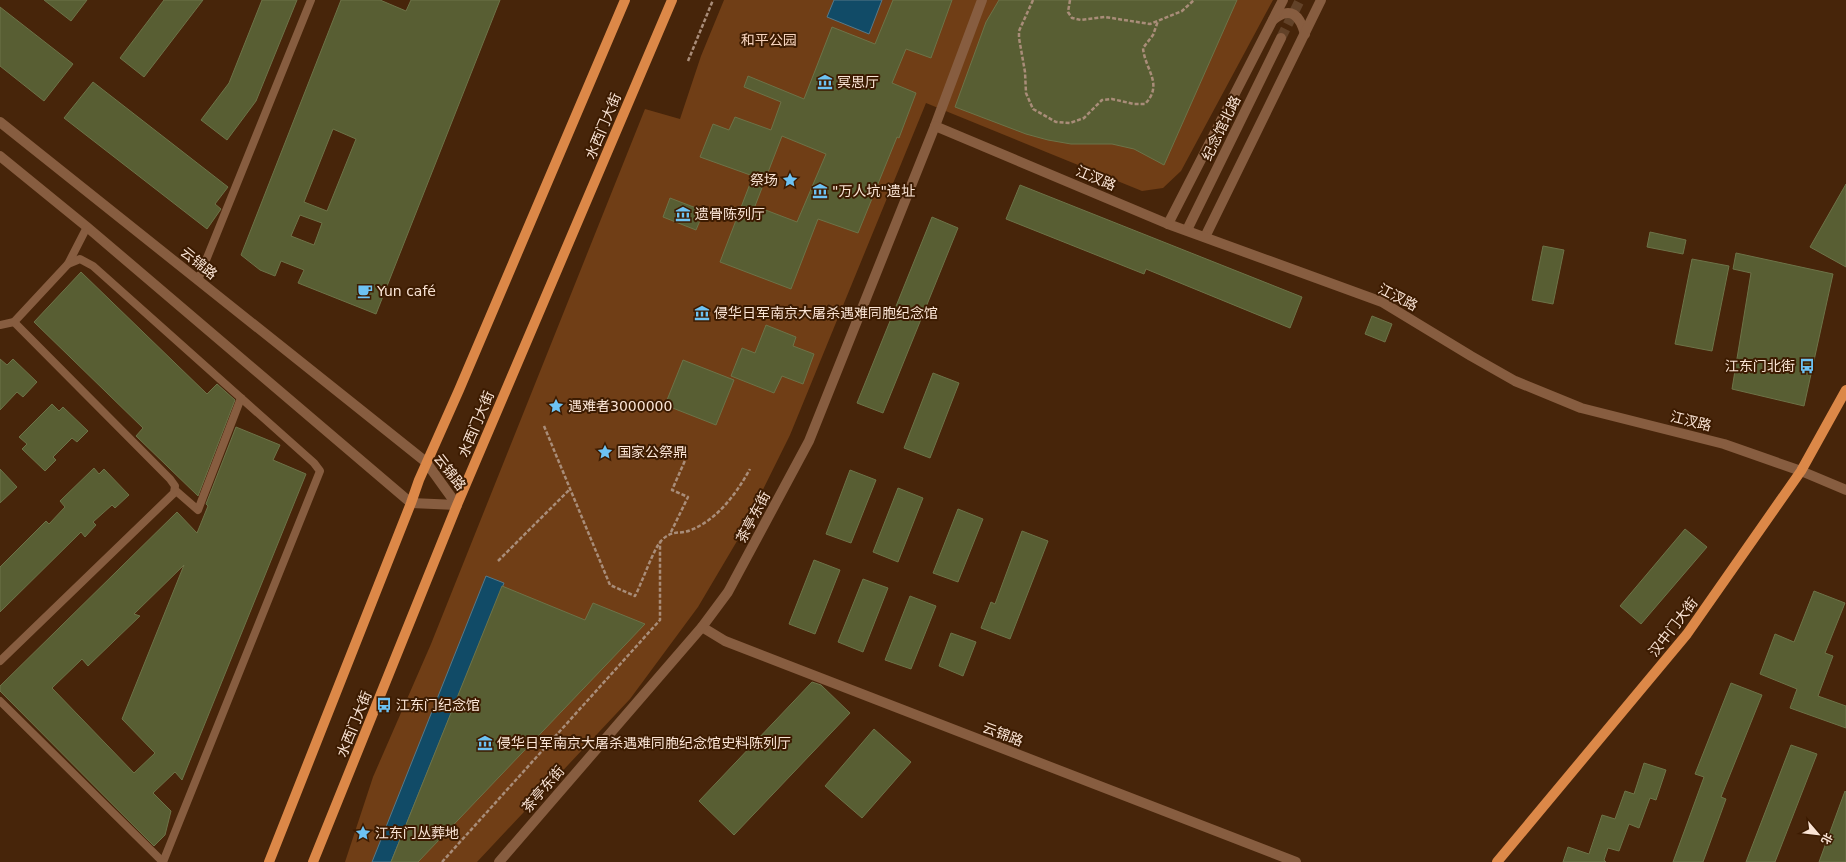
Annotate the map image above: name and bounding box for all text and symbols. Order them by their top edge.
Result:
park label: 和平公园 [741,32,797,48]
museum icon: 冥思厅 [816,73,834,91]
place label: 冥思厅 [837,74,879,90]
street label: 水西门大街 [582,91,624,161]
street label: 纪念馆北路 [1198,93,1244,163]
street label: 江汊路 [1074,162,1118,194]
place icon: 祭场 [781,171,799,189]
place label: 祭场 [750,172,778,188]
museum icon: "万人坑"遗址 [811,182,829,200]
place label: "万人坑"遗址 [832,183,915,199]
museum icon: 遗骨陈列厅 [674,205,692,223]
place label: 遗骨陈列厅 [695,206,765,222]
street label: 云锦路 [178,244,220,282]
street label: 江汊路 [1376,280,1420,314]
cafe icon: Yun café [356,282,374,300]
place label: Yun café [376,283,436,299]
museum icon: 侵华日军南京大屠杀遇难同胞纪念馆 [693,304,711,322]
place label: 侵华日军南京大屠杀遇难同胞纪念馆 [714,305,938,321]
bus stop icon: 江东门北街 [1798,357,1816,375]
place label: 江东门北街 [1725,358,1795,374]
street label: 水西门大街 [455,389,497,459]
place icon: 遇难者3000000 [547,397,565,415]
place label: 遇难者3000000 [568,398,672,414]
street label: 江汊路 [1669,408,1713,434]
place icon: 国家公祭鼎 [596,443,614,461]
place label: 国家公祭鼎 [617,444,687,460]
street label: 云锦路 [431,451,469,493]
street label: 茶亭东街 [733,489,773,545]
street label: 汉中门大街 [1645,594,1701,660]
street label: 水西门大街 [333,689,375,759]
bus stop icon: 江东门纪念馆 [375,696,393,714]
place label: 江东门纪念馆 [396,697,480,713]
street label: 云锦路 [981,719,1025,749]
museum icon: 侵华日军南京大屠杀遇难同胞纪念馆史料陈列厅 [476,734,494,752]
place label: 侵华日军南京大屠杀遇难同胞纪念馆史料陈列厅 [497,735,791,751]
street label: 茶亭东街 [519,763,567,815]
north arrow [1798,814,1838,854]
place icon: 江东门丛葬地 [354,824,372,842]
place label: 江东门丛葬地 [375,825,459,841]
text: 北 [1818,831,1835,846]

